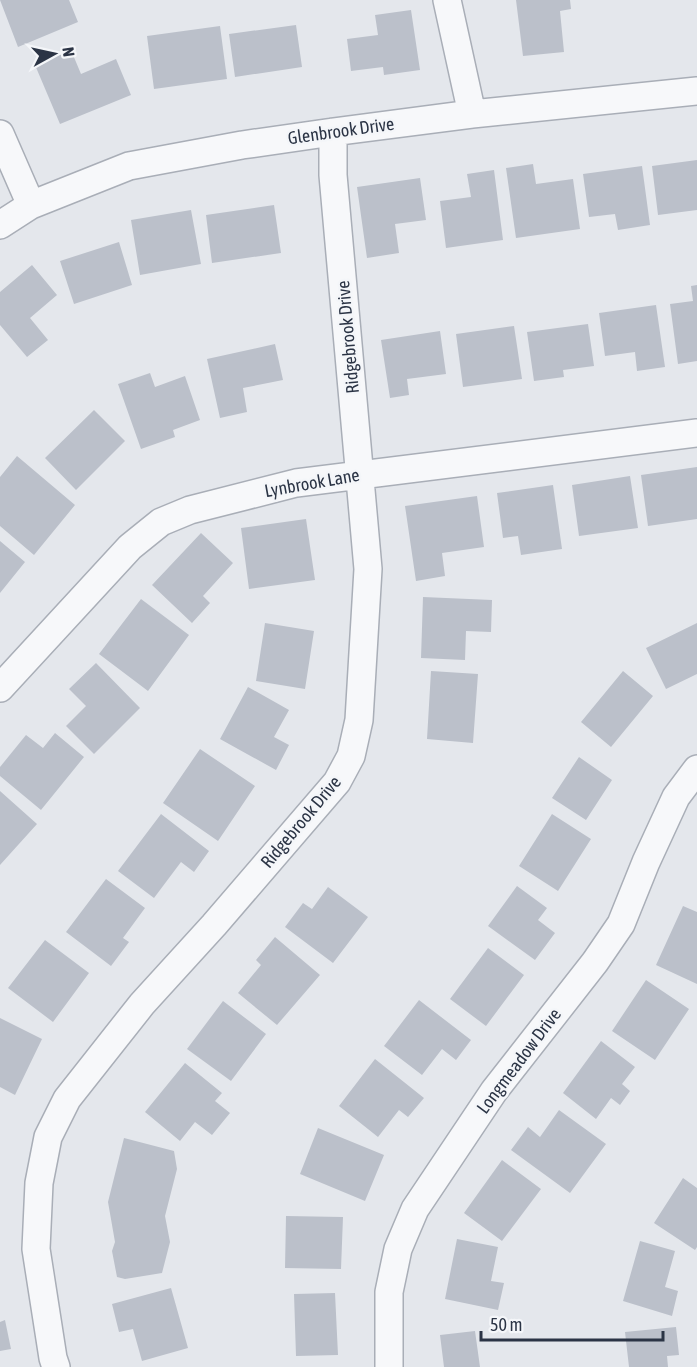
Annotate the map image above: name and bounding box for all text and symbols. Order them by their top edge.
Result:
north arrow [24,24,84,84]
text: N [59,46,78,58]
street label: Glenbrook Drive [286,113,395,148]
street label: Ridgebrook Drive [332,280,363,394]
street label: Lynbrook Lane [263,464,361,501]
street label: Ridgebrook Drive [256,772,345,872]
street label: Longmeadow Drive [472,1004,565,1117]
scale bar [481,1304,662,1342]
text: 50 m [490,1314,522,1335]

